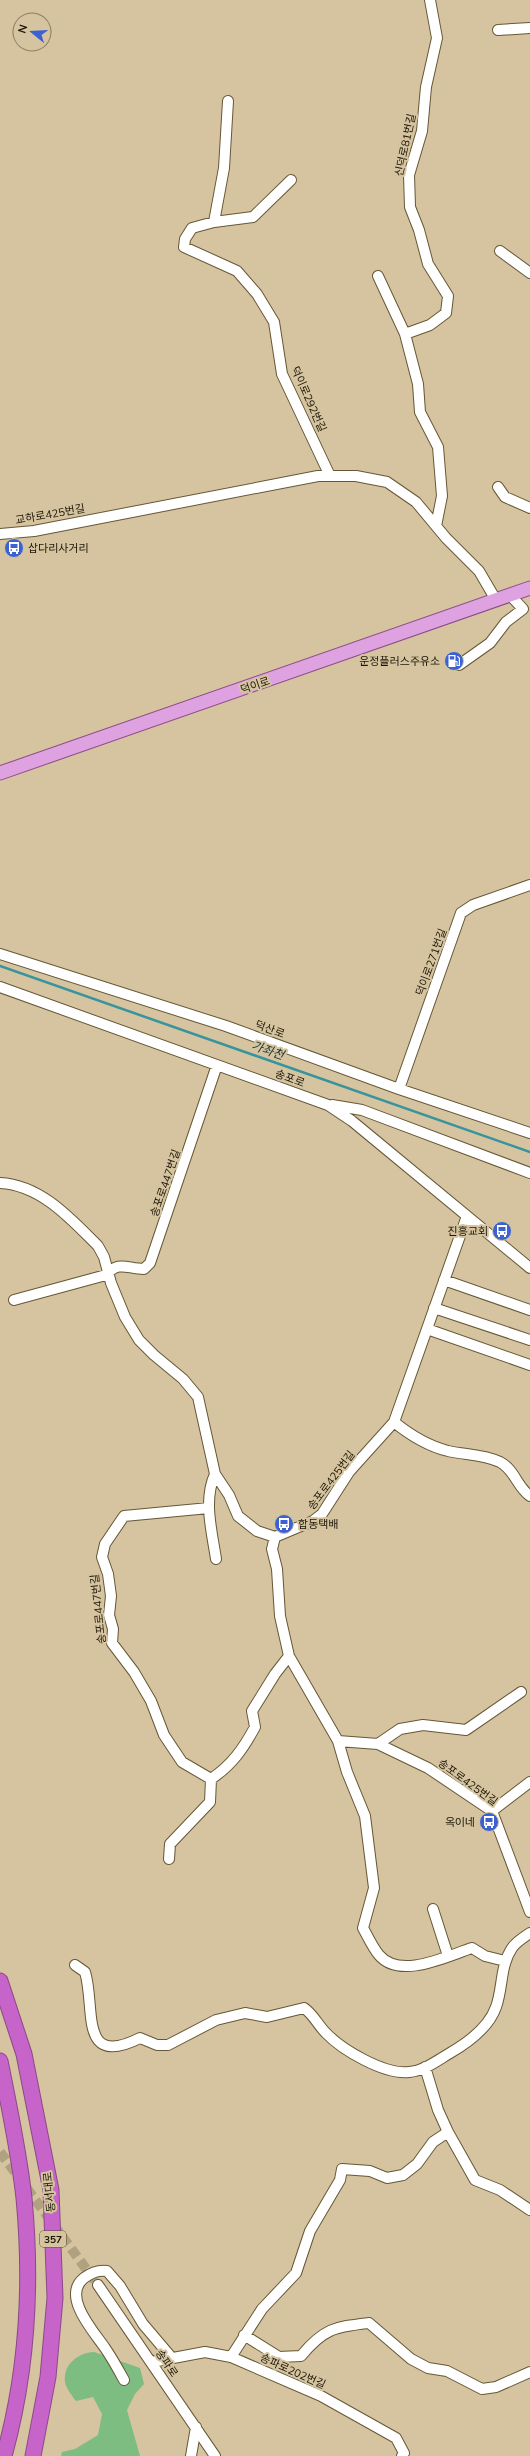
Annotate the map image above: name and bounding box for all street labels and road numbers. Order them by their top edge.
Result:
street label: 신덕로81번길 [392,112,418,178]
street label: 덕이로292번길 [288,364,330,434]
street label: 교하로425번길 [14,501,86,527]
street label: 덕이로 [238,673,272,697]
street label: 덕이로271번길 [412,927,450,997]
street label: 덕산로 [253,1017,287,1041]
street label: 송포로 [273,1066,307,1090]
street label: 송포로447번길 [147,1147,183,1219]
street label: 송포로425번길 [304,1448,358,1512]
street label: 송포로447번길 [87,1573,109,1645]
street label: 송포로425번길 [435,1756,501,1808]
street label: 동서대로 [40,2171,58,2213]
road number: 357 [40,2231,66,2247]
street label: 송파로 [153,2346,181,2380]
street label: 송파로202번길 [258,2350,328,2392]

